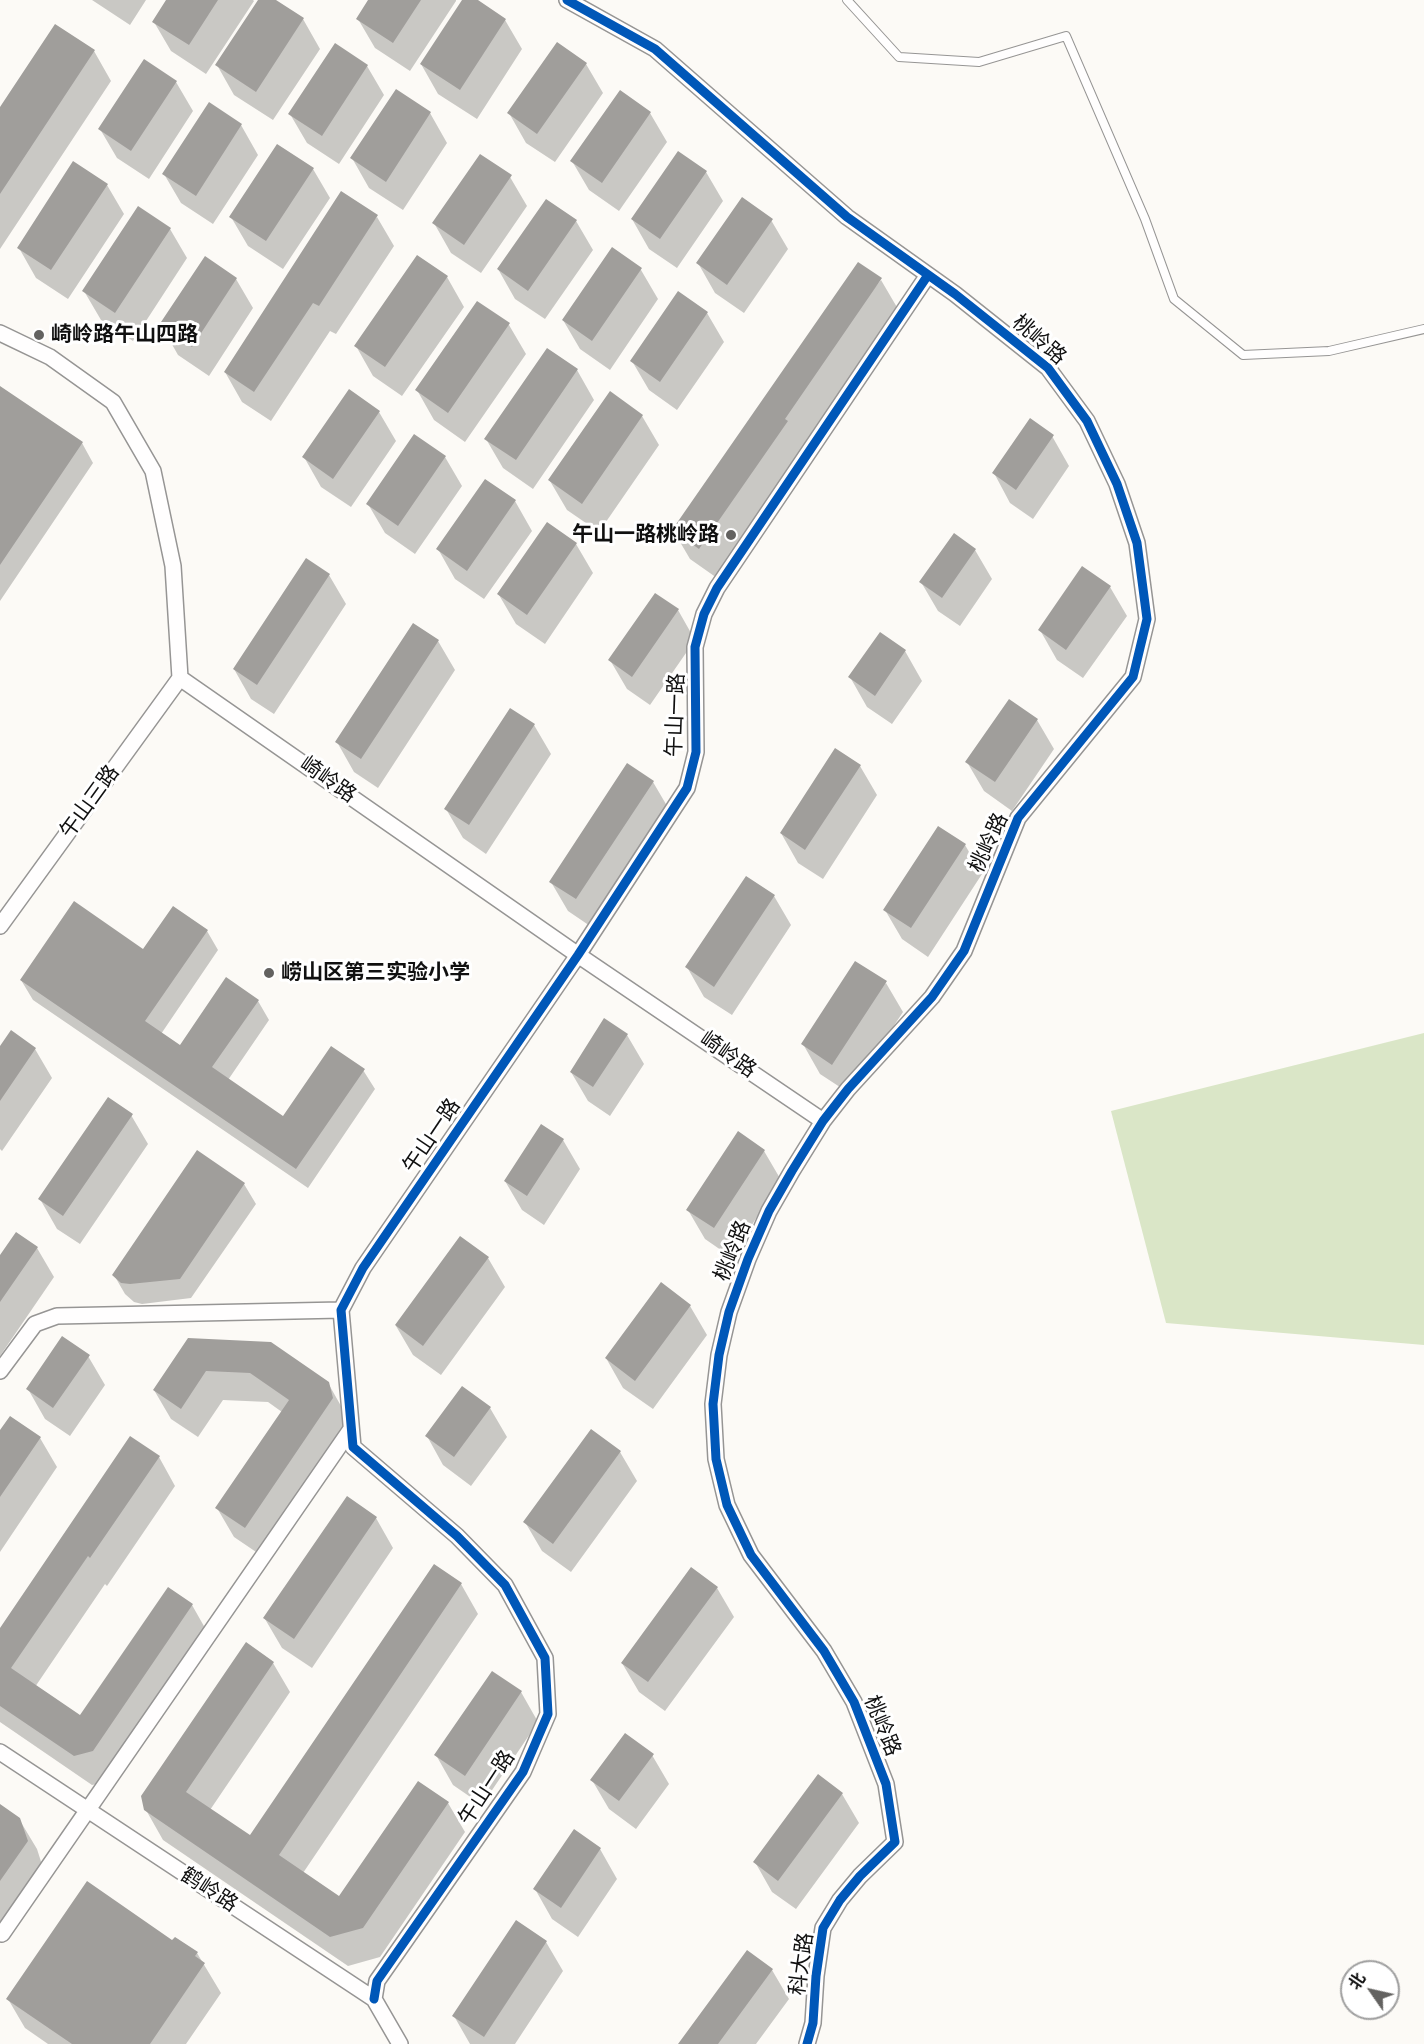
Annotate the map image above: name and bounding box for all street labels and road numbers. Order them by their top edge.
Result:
street label: 桃岭路 [1007,310,1071,370]
street label: 午山一路 [662,673,690,757]
street label: 崎岭路 [295,752,361,808]
street label: 午山三路 [55,761,125,843]
street label: 桃岭路 [964,809,1014,877]
street label: 崎岭路 [695,1027,761,1083]
street label: 午山一路 [398,1094,466,1178]
street label: 桃岭路 [710,1217,756,1285]
street label: 桃岭路 [859,1692,905,1760]
street label: 午山一路 [454,1746,520,1830]
street label: 鹤岭路 [176,1862,242,1918]
street label: 科大路 [785,1931,819,1997]

